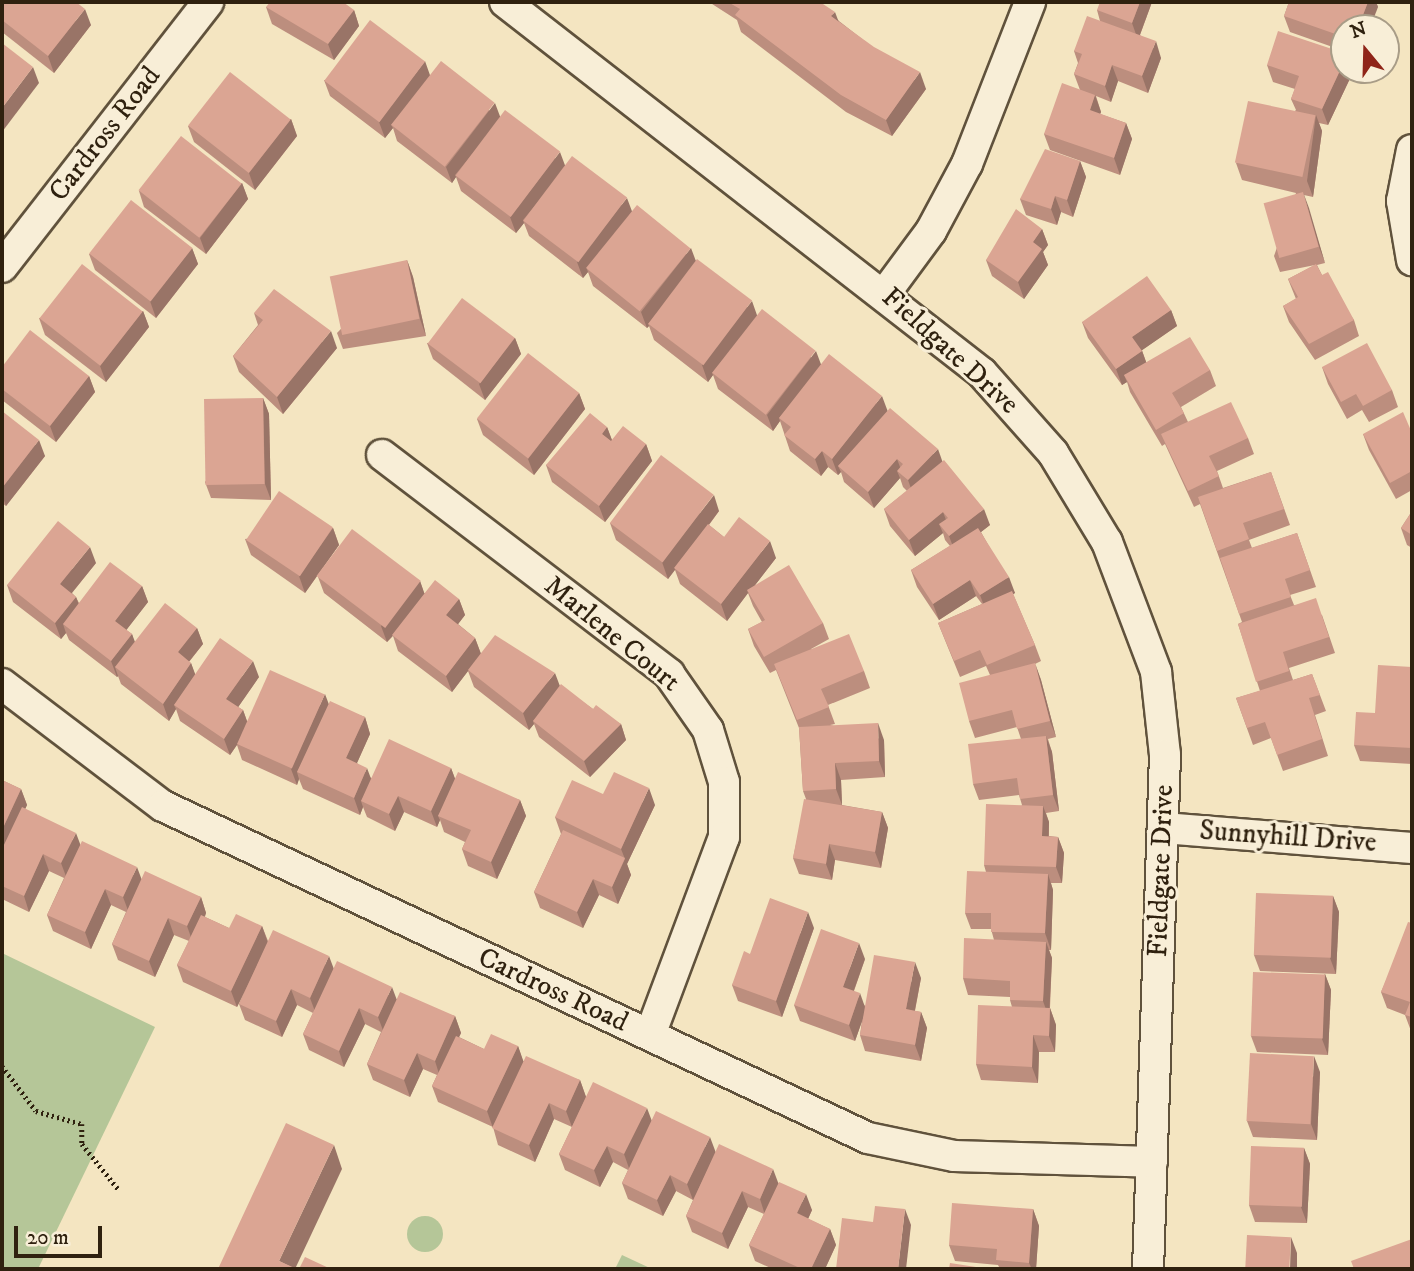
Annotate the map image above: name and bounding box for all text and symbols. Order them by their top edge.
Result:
north arrow [1330,14,1400,84]
text: N [1348,17,1370,44]
street label: Cardross Road [42,60,168,208]
street label: Fieldgate Drive [875,281,1025,421]
street label: Marlene Court [537,569,687,699]
street label: Fieldgate Drive [1141,784,1181,958]
street label: Sunnyhill Drive [1198,814,1378,860]
street label: Cardross Road [473,941,633,1039]
scale bar [18,1212,105,1256]
text: 20 m [27,1225,69,1251]

